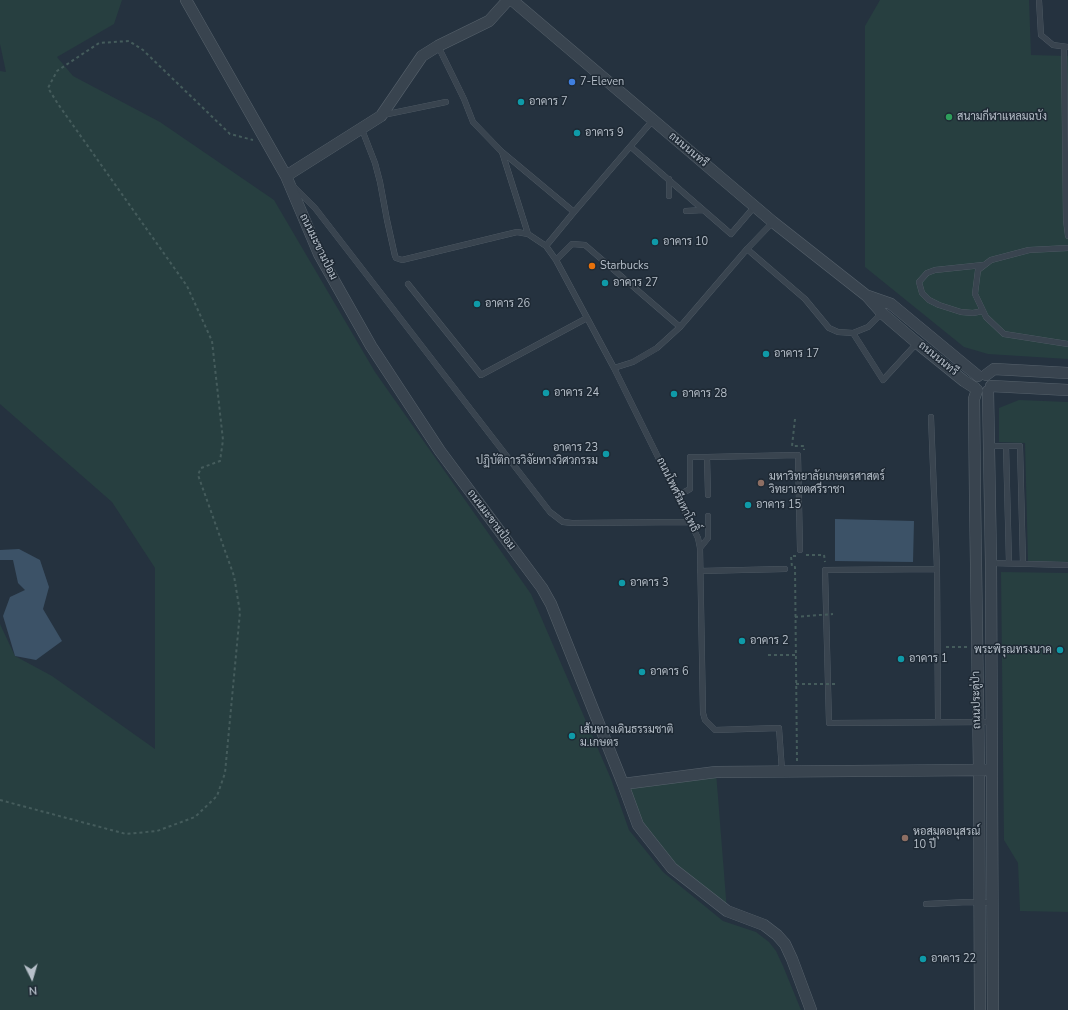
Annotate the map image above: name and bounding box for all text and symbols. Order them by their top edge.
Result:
place label: 7-Eleven [580,75,624,89]
marker: 7-Eleven [567,77,577,87]
place label: อาคาร 7 [529,95,568,109]
marker: อาคาร 7 [516,97,526,107]
place label: สนามกีฬาแหลมฉบัง [957,110,1047,124]
marker: สนามกีฬาแหลมฉบัง [944,112,954,122]
place label: อาคาร 9 [585,126,624,140]
marker: อาคาร 9 [572,128,582,138]
street label: ถนนนนทรี [666,130,710,170]
street label: ถนนมะขามป้อม [296,212,340,282]
place label: อาคาร 10 [663,235,708,249]
marker: อาคาร 10 [650,237,660,247]
place label: Starbucks [600,259,649,273]
marker: Starbucks [587,261,597,271]
place label: อาคาร 27 [613,276,658,290]
marker: อาคาร 27 [600,278,610,288]
place label: อาคาร 26 [485,297,530,311]
marker: อาคาร 26 [472,299,482,309]
street label: ถนนนนทรี [916,339,960,379]
place label: อาคาร 17 [774,347,819,361]
marker: อาคาร 17 [761,349,771,359]
place label: อาคาร 24 [554,386,599,400]
place label: อาคาร 28 [682,387,727,401]
marker: อาคาร 24 [541,388,551,398]
marker: อาคาร 28 [669,389,679,399]
place label: อาคาร 23 ปฏิบัติการวิจัยทางวิศวกรรม [476,441,598,467]
marker: อาคาร 23 ปฏิบัติการวิจัยทางวิศวกรรม [601,449,611,459]
street label: ถนนโพศรีมหาโพธิ์ [653,455,701,535]
place label: มหาวิทยาลัยเกษตรศาสตร์ วิทยาเขตศรีราชา [769,470,885,496]
marker: มหาวิทยาลัยเกษตรศาสตร์ วิทยาเขตศรีราชา [756,478,766,488]
street label: ถนนมะขามป้อม [464,487,518,553]
place label: อาคาร 15 [756,498,801,512]
marker: อาคาร 15 [743,500,753,510]
place label: อาคาร 3 [630,576,669,590]
marker: อาคาร 3 [617,578,627,588]
place label: อาคาร 2 [750,634,789,648]
marker: อาคาร 2 [737,636,747,646]
place label: พระพิรุณทรงนาค [974,643,1052,657]
marker: พระพิรุณทรงนาค [1055,645,1065,655]
place label: อาคาร 1 [909,652,948,666]
marker: อาคาร 1 [896,654,906,664]
place label: อาคาร 6 [650,665,689,679]
marker: อาคาร 6 [637,667,647,677]
street label: ถนนประดู่ป่า [970,671,984,729]
place label: เส้นทางเดินธรรมชาติ ม.เกษตร [580,723,673,749]
marker: เส้นทางเดินธรรมชาติ ม.เกษตร [567,731,577,741]
place label: หอสมุดอนุสรณ์ 10 ปี [913,825,980,851]
marker: หอสมุดอนุสรณ์ 10 ปี [900,833,910,843]
place label: อาคาร 22 [931,952,976,966]
marker: อาคาร 22 [918,954,928,964]
north arrow [12,958,52,998]
text: N [28,983,38,998]

